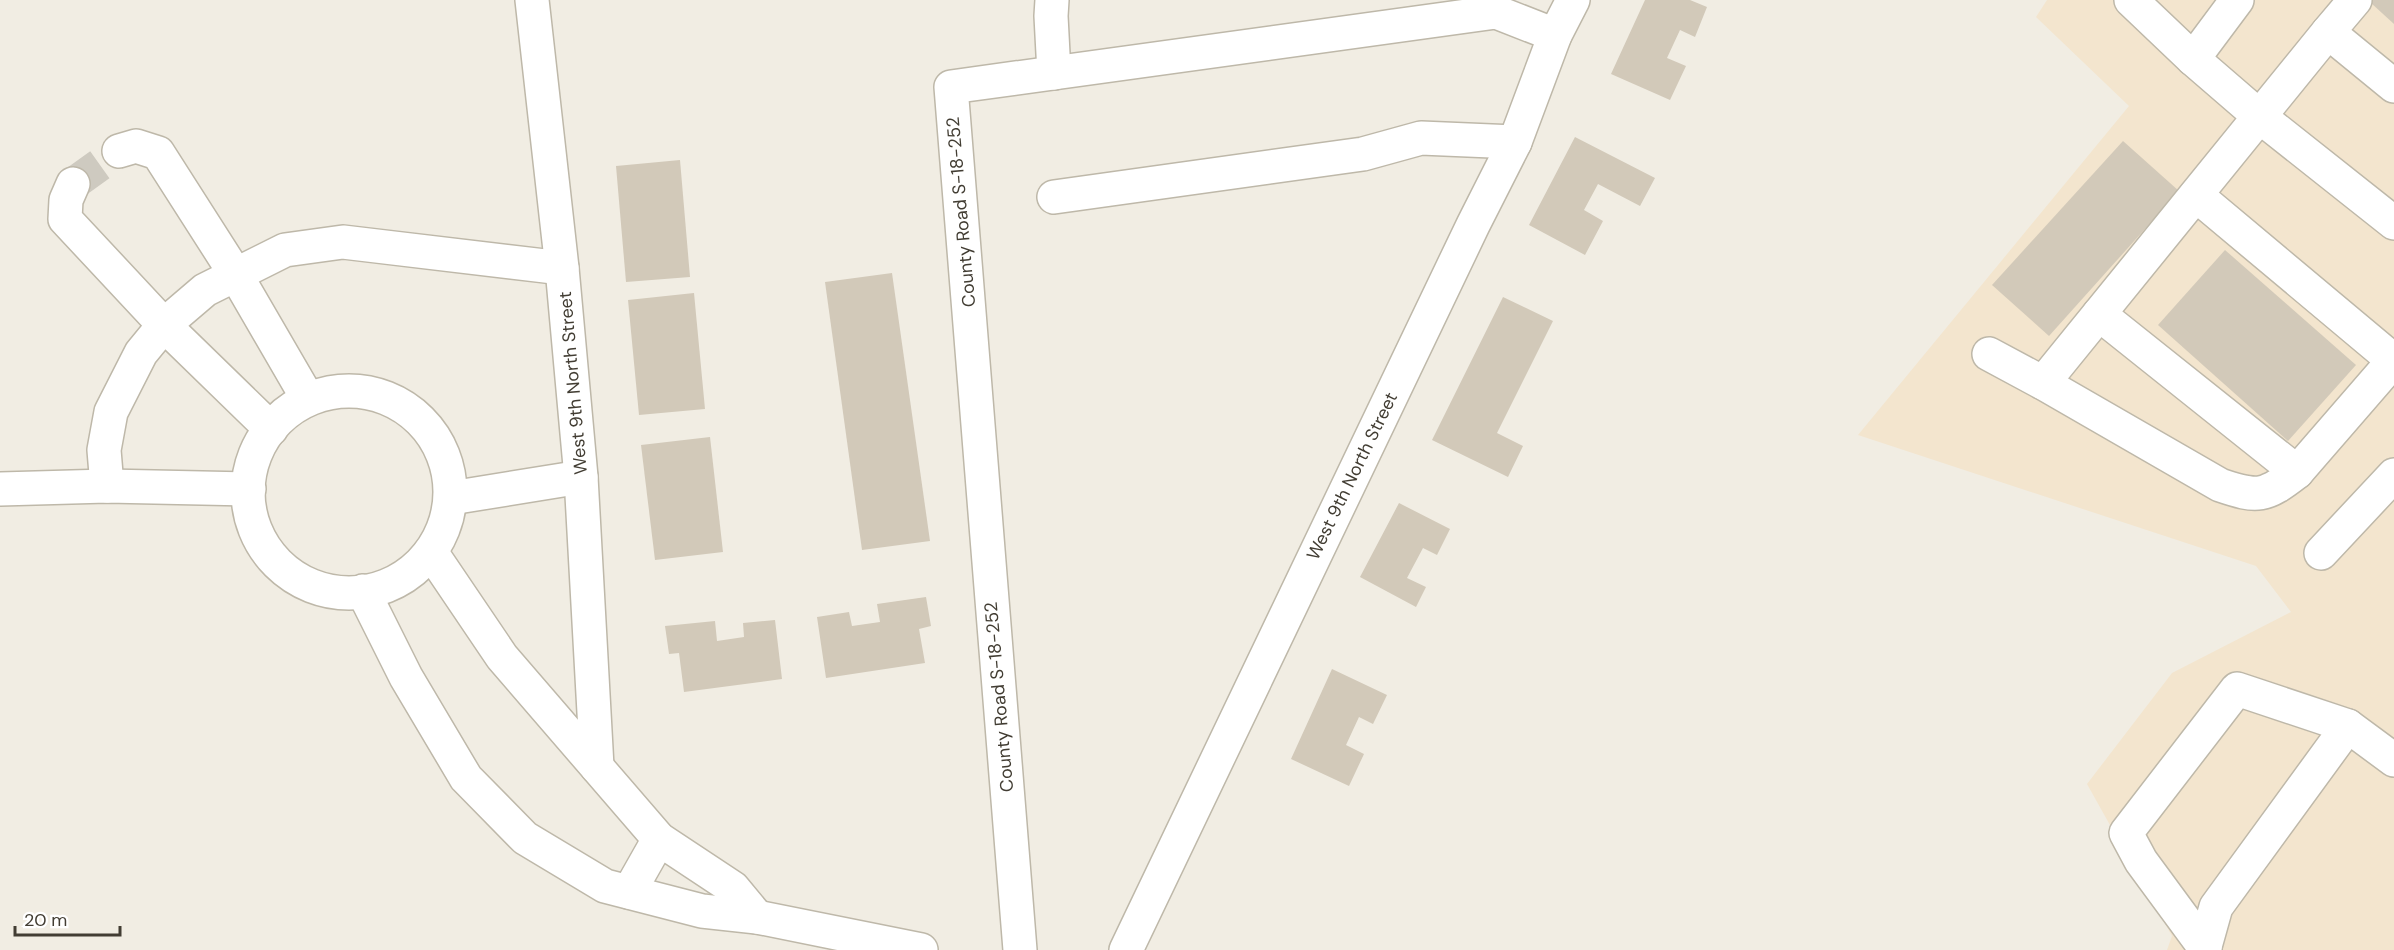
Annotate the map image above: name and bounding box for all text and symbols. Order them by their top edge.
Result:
street label: County Road S-18-252 [941,116,981,308]
street label: West 9th North Street [553,290,593,476]
street label: West 9th North Street [1301,388,1403,564]
street label: County Road S-18-252 [979,601,1019,793]
scale bar [15,899,120,937]
text: 20 m [24,908,67,932]

